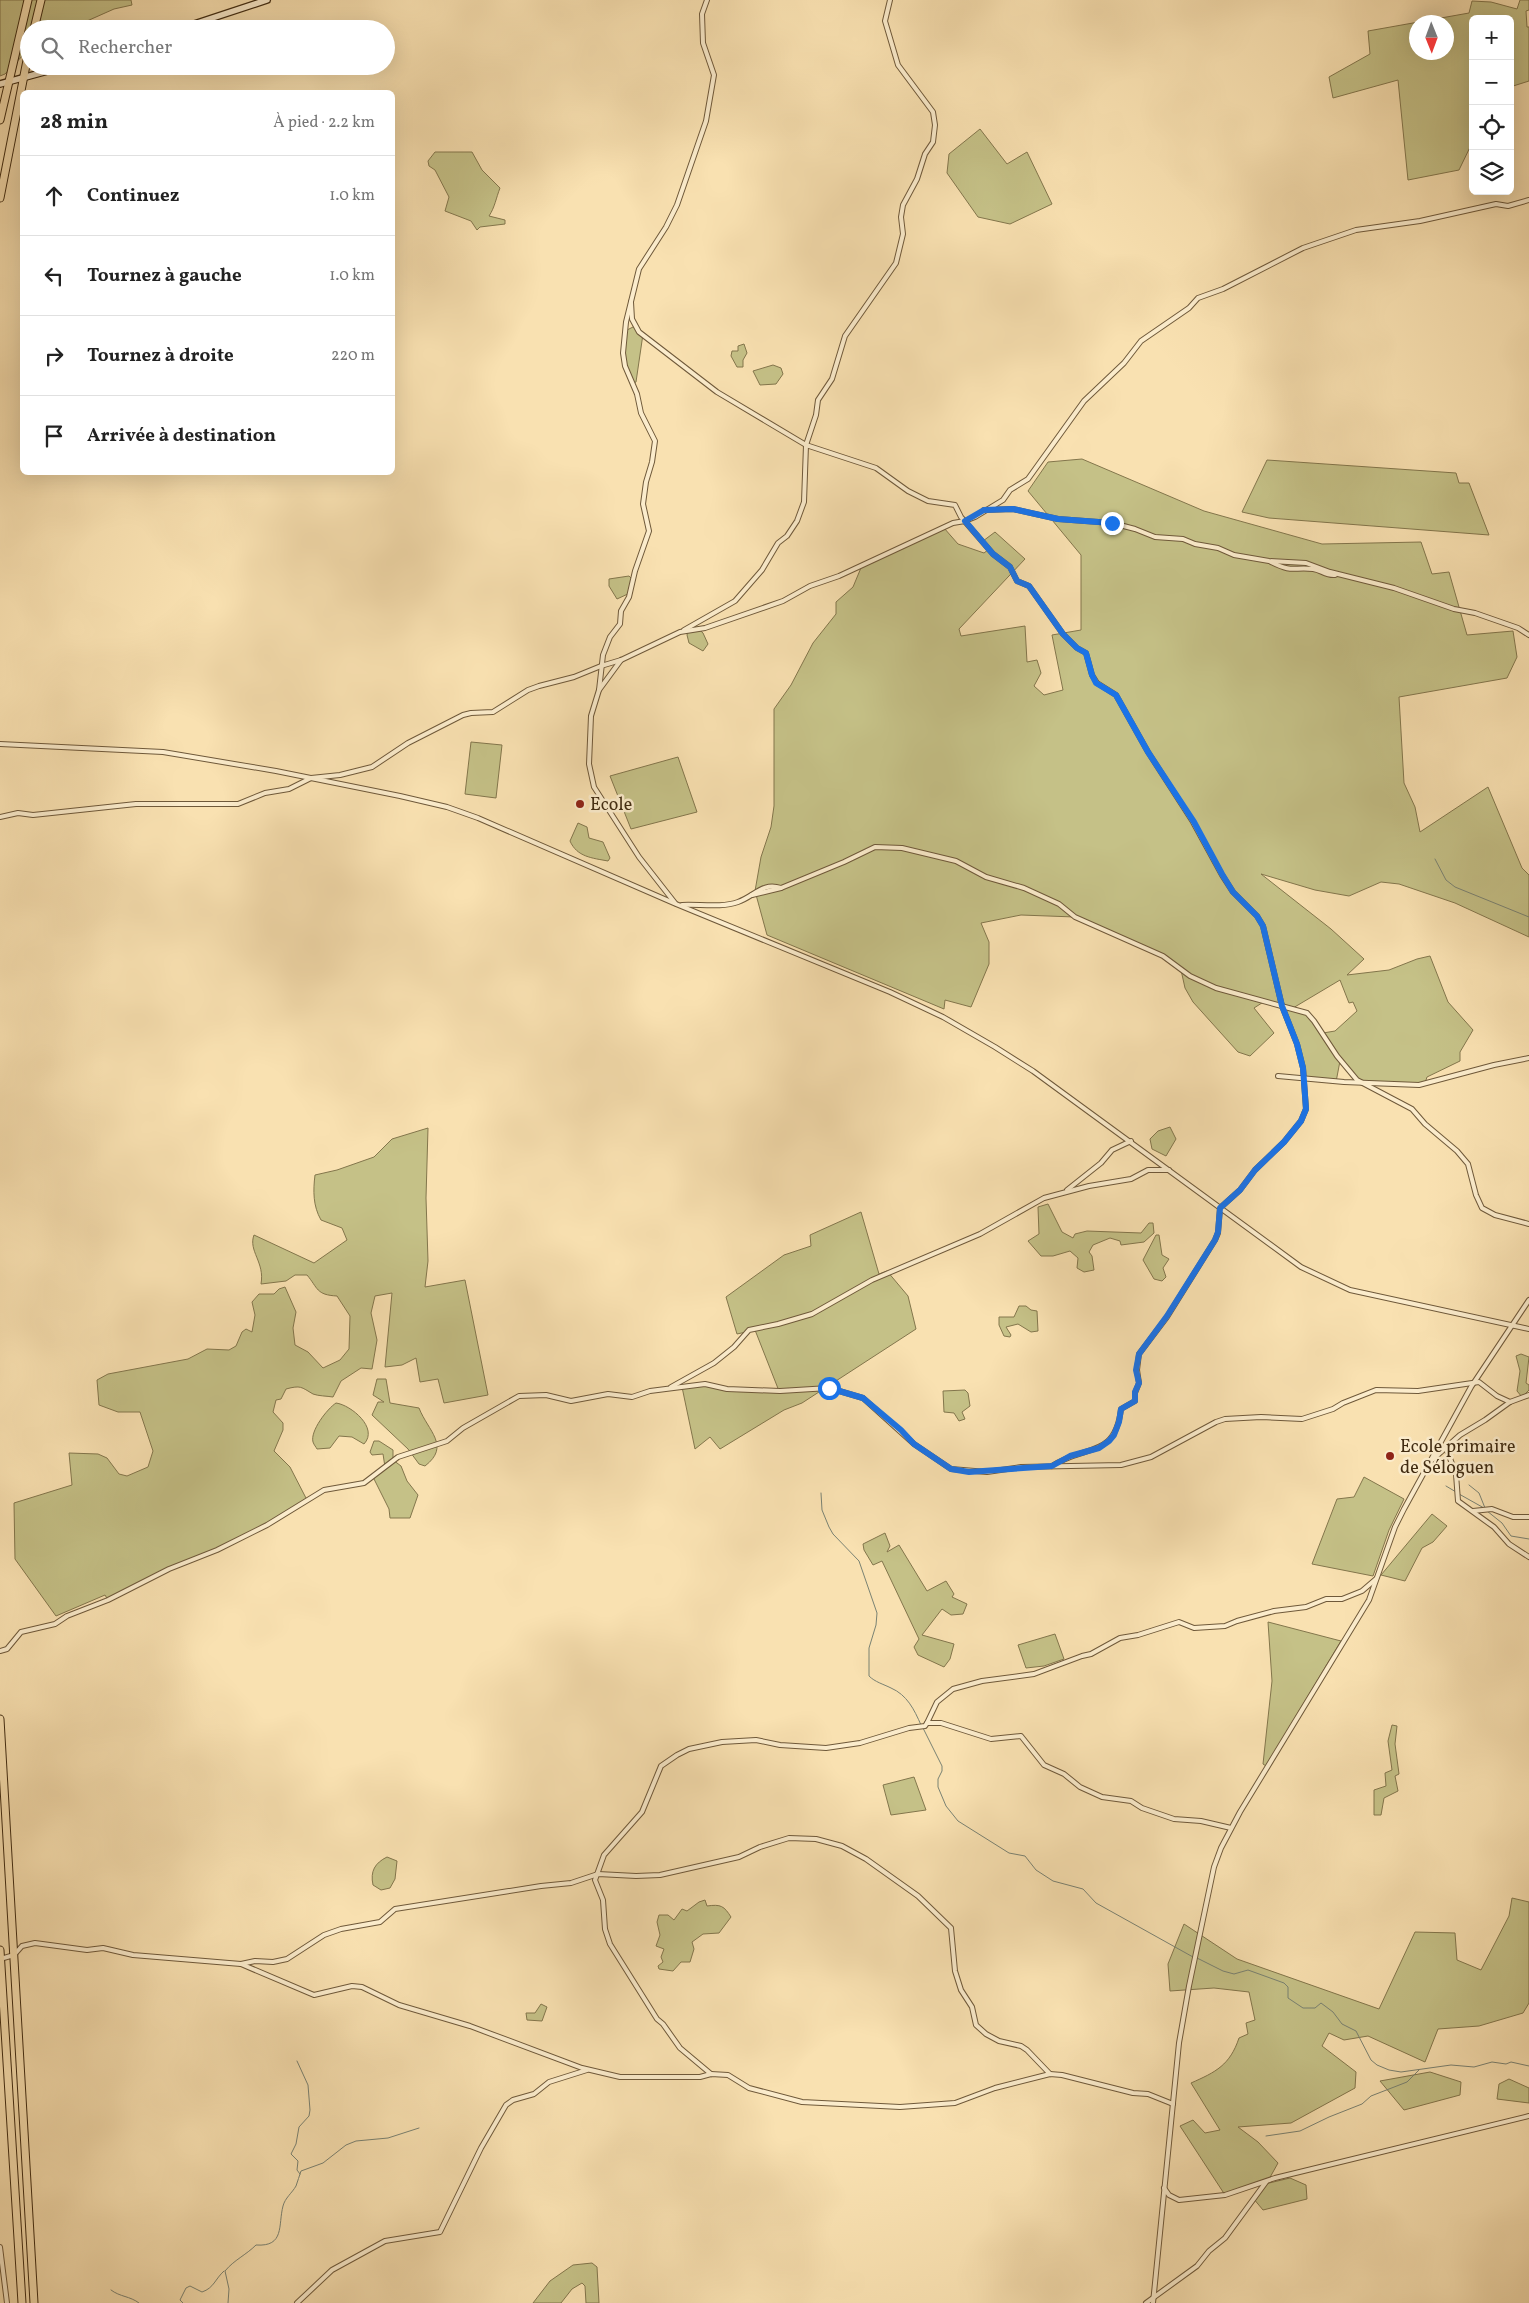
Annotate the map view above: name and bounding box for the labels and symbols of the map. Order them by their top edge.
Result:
north arrow [1409,15,1454,60]
route end [1101,512,1124,535]
place label: Ecole [590,793,632,818]
marker: Ecole [574,798,586,810]
route start [818,1377,841,1400]
place label: Ecole primaire de Séloguen [1400,1435,1515,1481]
marker: Ecole primaire de Séloguen [1384,1450,1396,1462]

